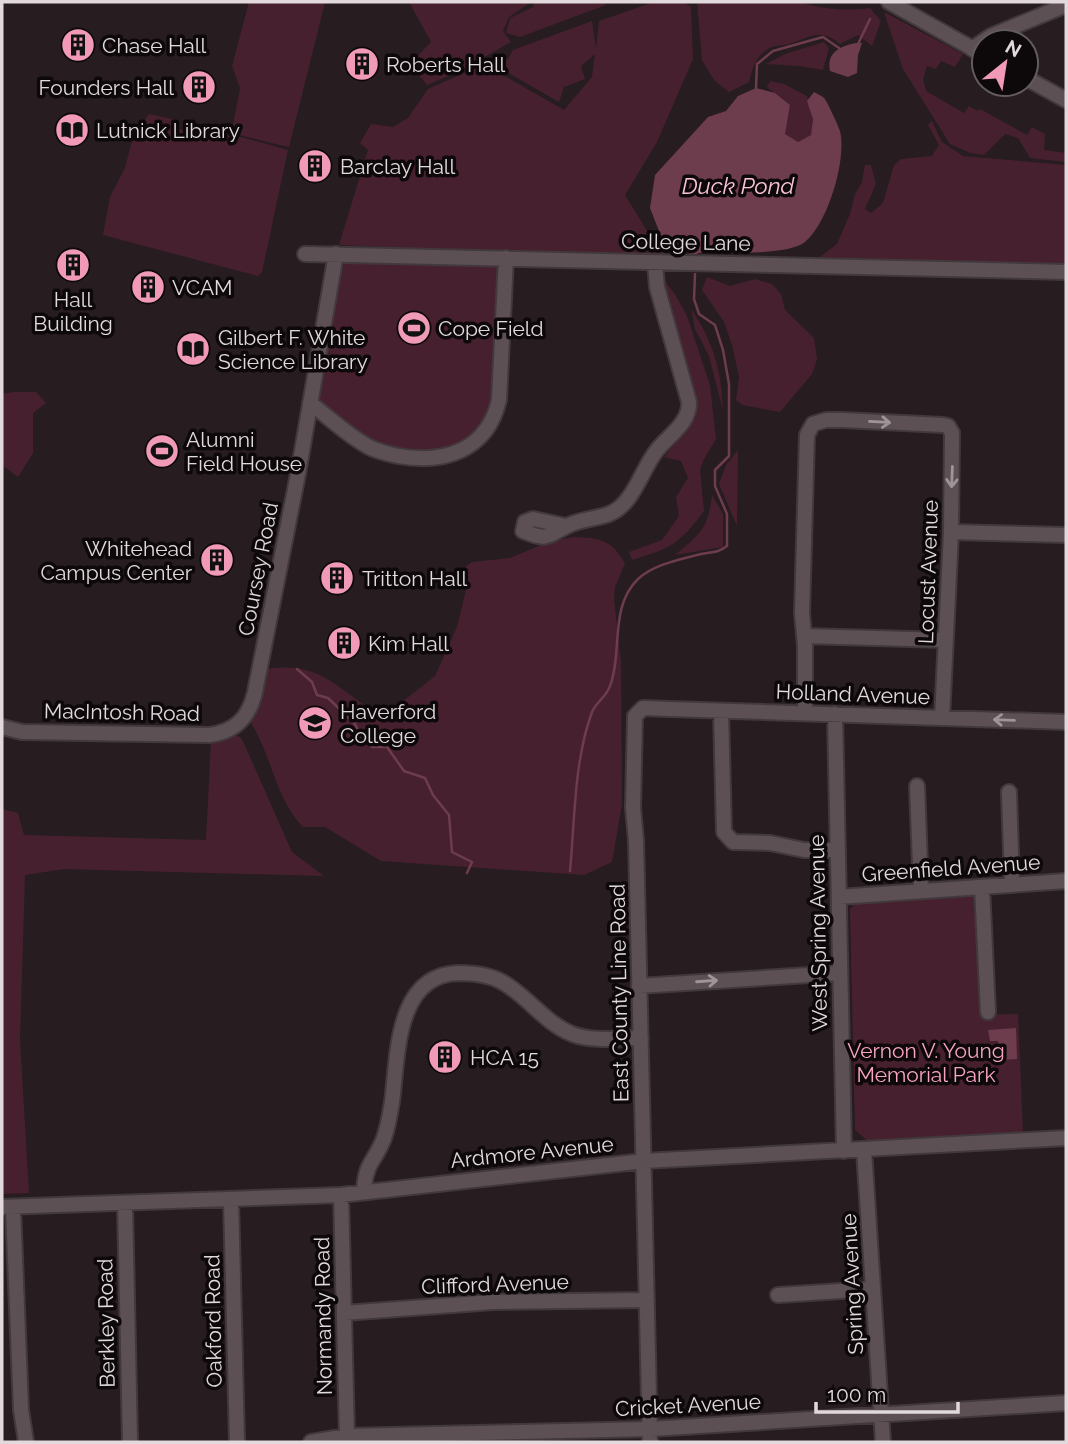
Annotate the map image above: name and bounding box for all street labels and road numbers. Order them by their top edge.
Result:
street label: College Lane [621,228,751,256]
street label: Coursey Road [233,500,283,638]
street label: Locust Avenue [913,500,943,644]
street label: Holland Avenue [775,679,931,709]
street label: MacIntosh Road [44,698,200,726]
street label: West Spring Avenue [804,834,832,1032]
street label: Greenfield Avenue [861,849,1041,887]
street label: East County Line Road [605,884,633,1102]
street label: Ardmore Avenue [449,1131,615,1173]
street label: Spring Avenue [836,1213,868,1355]
street label: Normandy Road [309,1237,337,1395]
street label: Oakford Road [199,1254,227,1388]
street label: Berkley Road [92,1258,120,1388]
street label: Clifford Avenue [421,1269,569,1299]
street label: Cricket Avenue [614,1389,762,1421]

